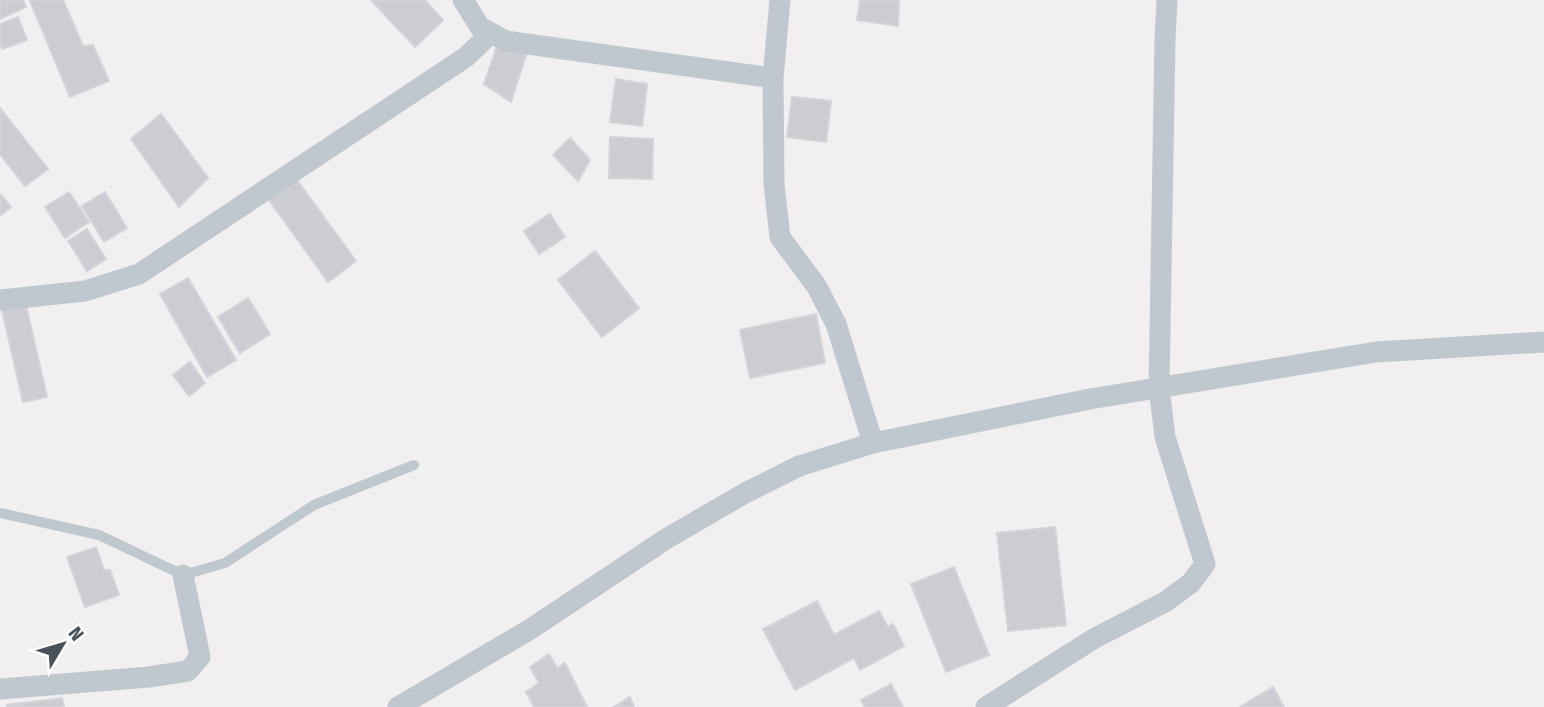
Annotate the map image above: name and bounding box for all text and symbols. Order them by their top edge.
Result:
north arrow [28,609,98,679]
text: N [63,622,89,645]

